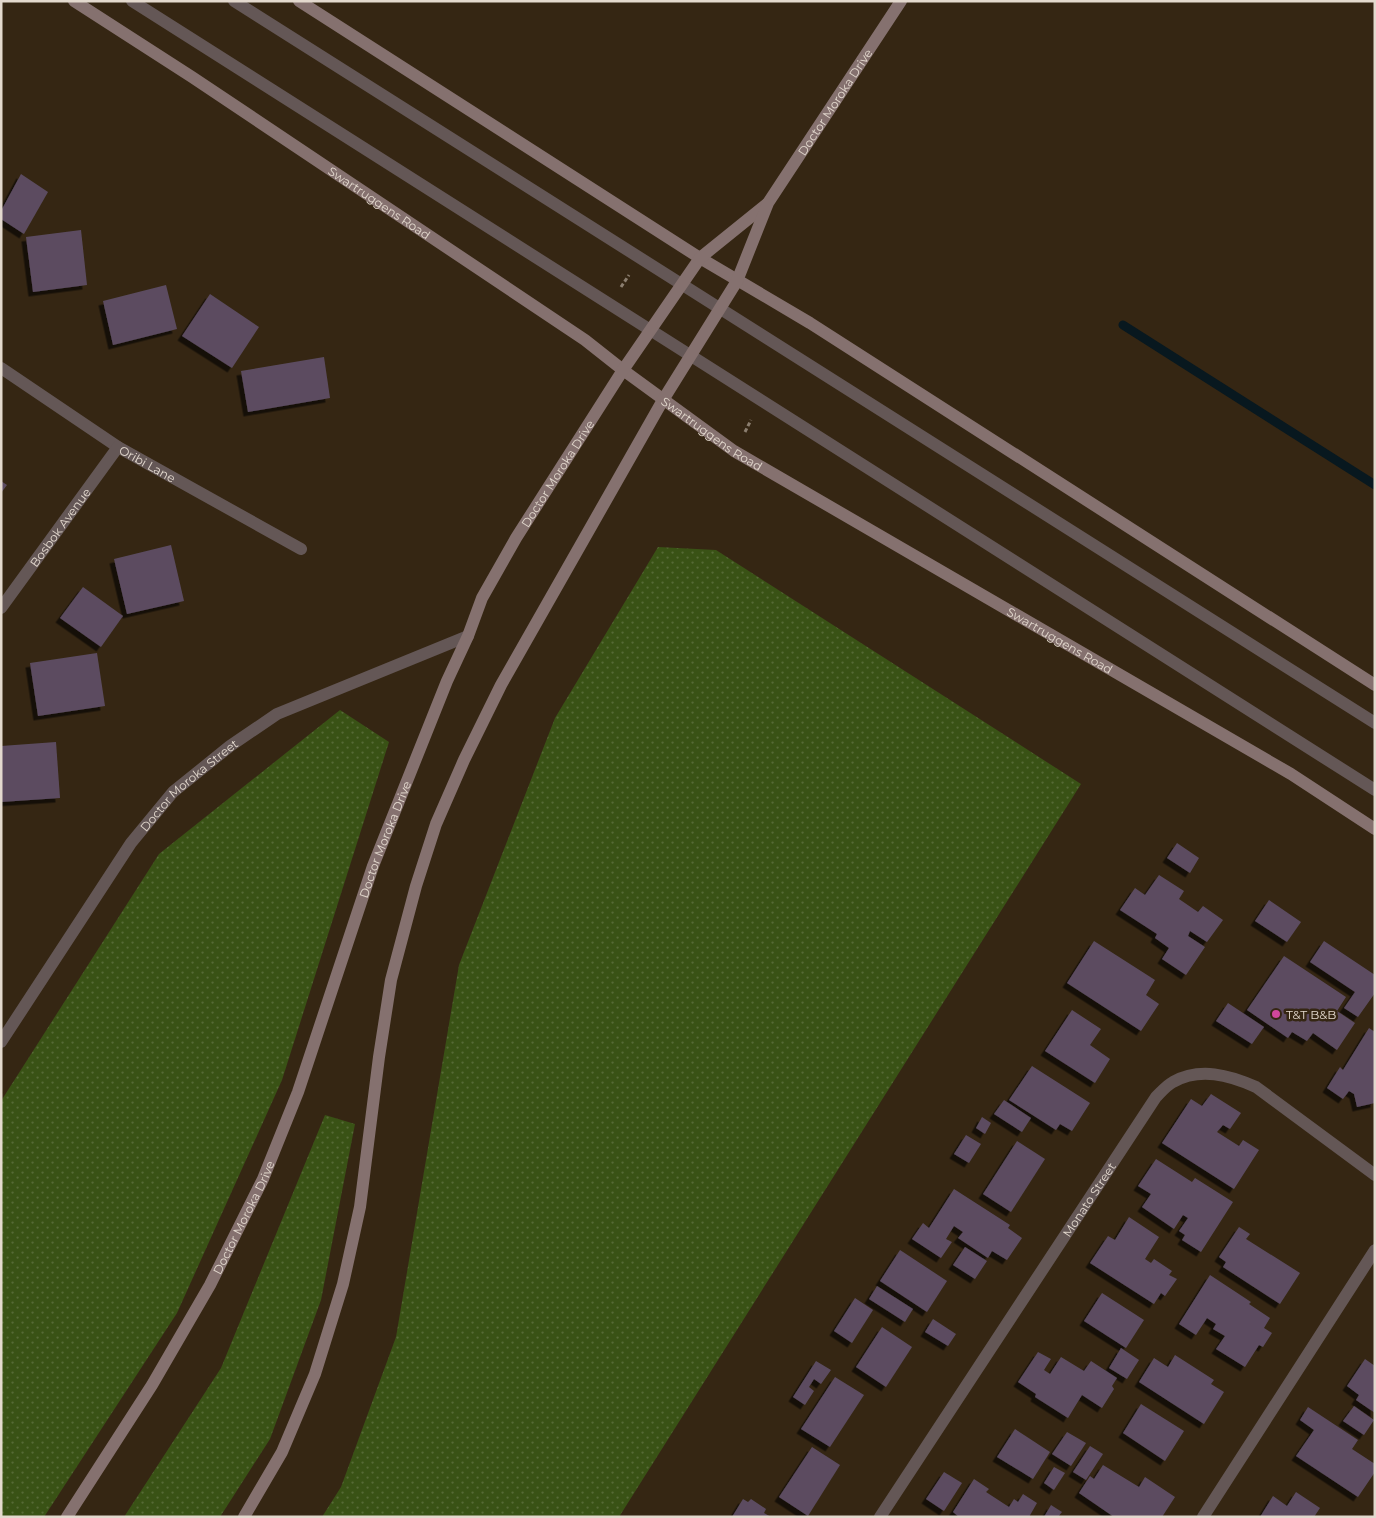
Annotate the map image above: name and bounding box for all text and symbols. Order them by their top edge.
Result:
street label: Doctor Moroka Drive [794,46,875,158]
street label: Swartruggens Road [326,163,433,242]
street label: Swartruggens Road [659,393,765,473]
street label: Doctor Moroka Drive [517,417,597,530]
street label: Oribi Lane [117,442,178,485]
street label: Bosbok Avenue [26,485,93,569]
street label: Swartruggens Road [1005,604,1116,677]
street label: Doctor Moroka Street [136,735,241,834]
street label: Doctor Moroka Drive [355,779,414,900]
place label: T&T B&B [1286,1007,1336,1022]
marker: T&T B&B [1270,1008,1282,1020]
street label: Doctor Moroka Drive [209,1158,277,1277]
street label: Monato Street [1059,1159,1119,1239]

